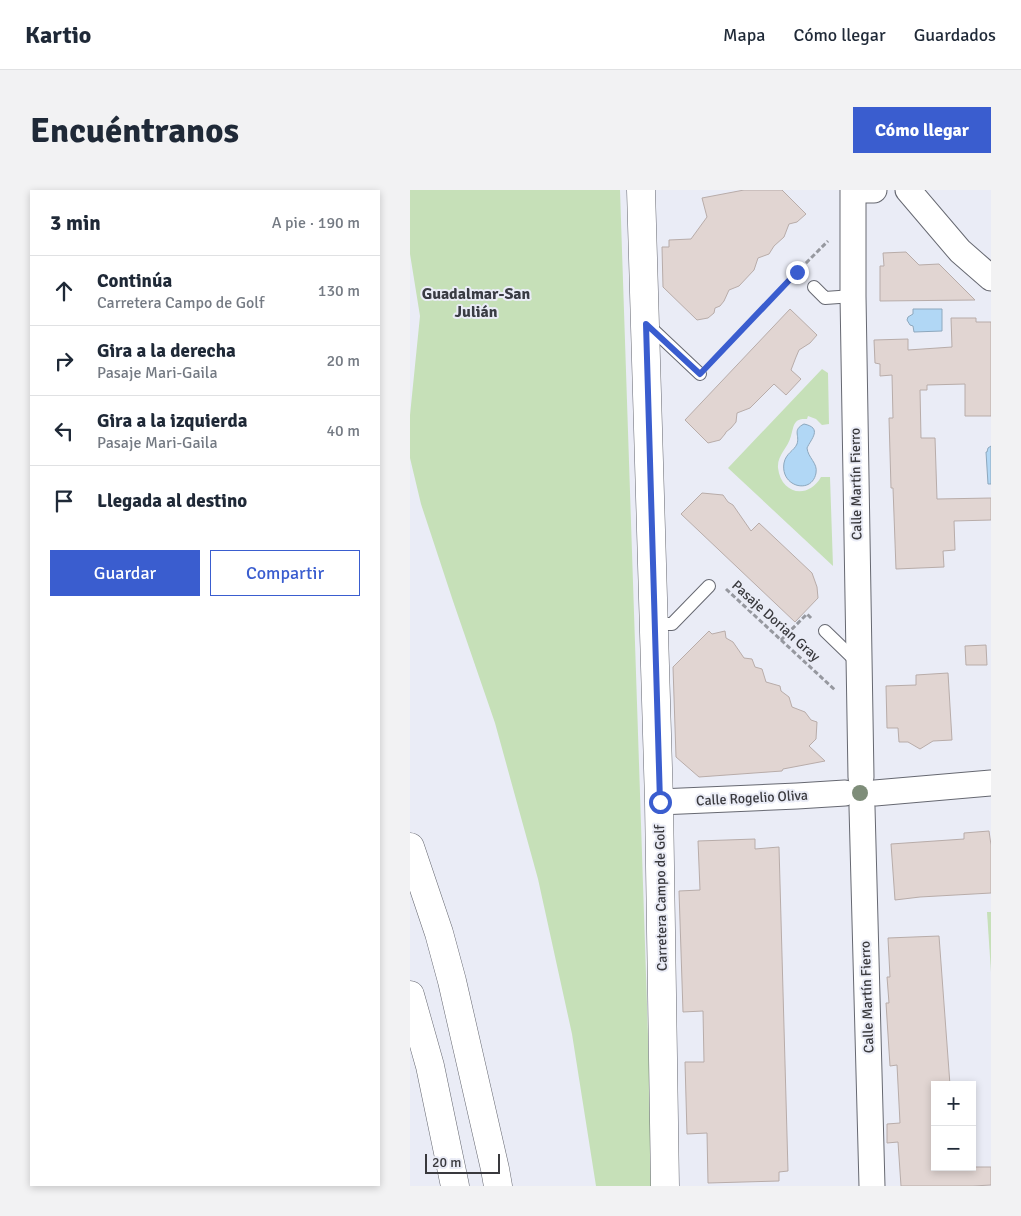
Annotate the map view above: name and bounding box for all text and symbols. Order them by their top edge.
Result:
text: Kartio [25,20,91,50]
text: Mapa [723,24,765,46]
text: Cómo llegar [793,24,886,46]
text: Guardados [914,24,996,46]
button: Cómo llegar [853,107,991,153]
text: Encuéntranos [30,109,239,152]
text: 3 min [50,210,101,236]
text: A pie · 190 m [272,213,360,233]
route end [786,261,809,284]
text: Continúa [97,269,172,293]
icon: ahead [50,277,78,305]
text: 130 m [318,281,360,301]
district label: Guadalmar-San Julián [422,284,531,322]
text: Carretera Campo de Golf [97,293,264,313]
text: Gira a la derecha [97,339,236,363]
icon: right [50,347,78,375]
text: 20 m [326,351,360,371]
text: Pasaje Mari-Gaila [97,363,218,383]
text: Gira a la izquierda [97,409,247,433]
icon: left [50,417,78,445]
text: 40 m [326,421,360,441]
street label: Calle Martín Fierro [847,428,865,540]
text: Pasaje Mari-Gaila [97,433,218,453]
icon: arrive [50,487,78,515]
text: Llegada al destino [97,489,247,513]
button: Guardar [50,550,200,596]
button: Compartir [210,550,360,596]
street label: Pasaje Dorian Gray [728,577,824,665]
street label: Calle Rogelio Oliva [696,787,808,809]
route start [649,791,672,814]
street label: Carretera Campo de Golf [651,823,671,971]
street label: Calle Martín Fierro [857,941,877,1053]
map controls [931,1081,976,1171]
button: + [931,1081,976,1126]
button: − [931,1126,976,1171]
scale bar [425,1151,500,1174]
text: 20 m [432,1154,461,1171]

